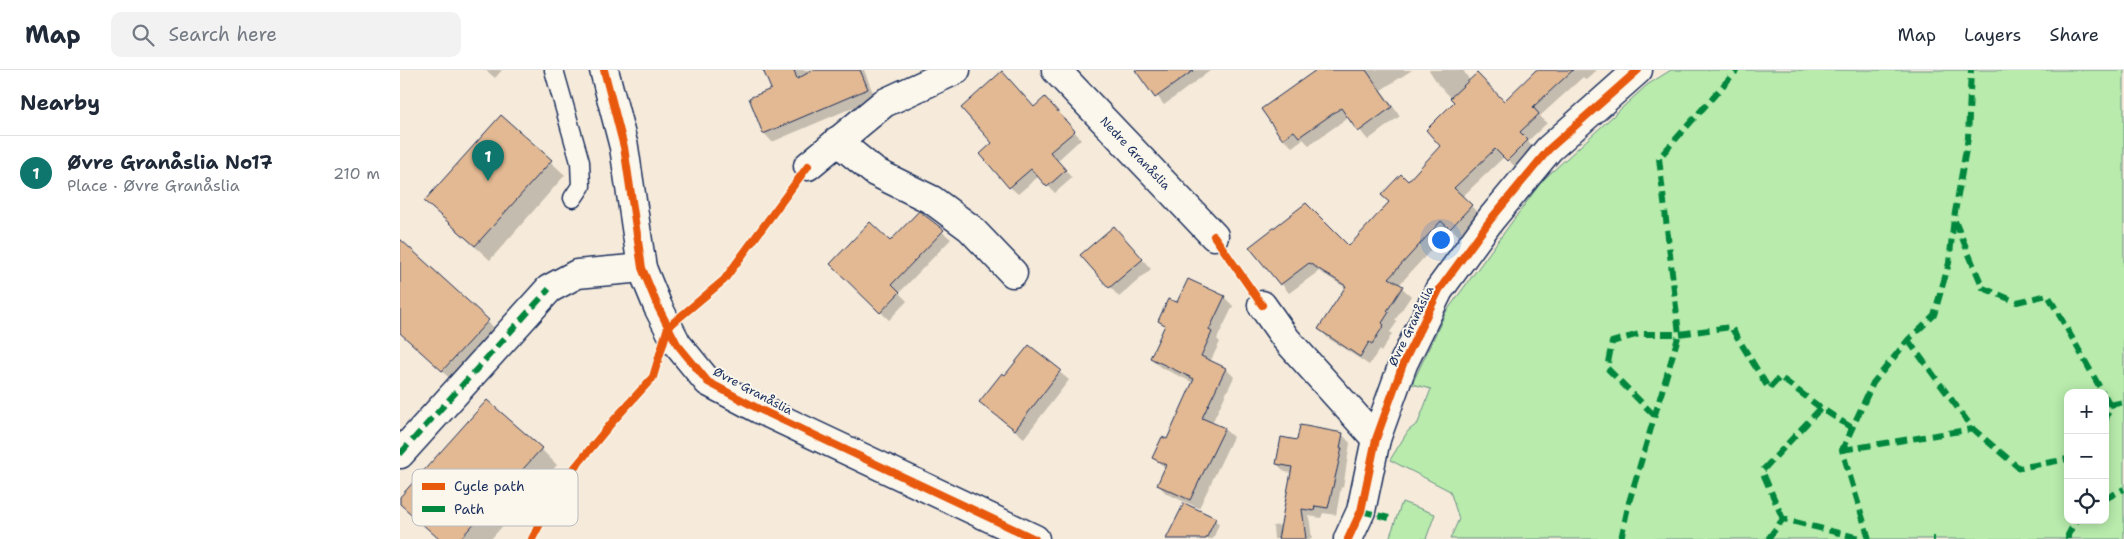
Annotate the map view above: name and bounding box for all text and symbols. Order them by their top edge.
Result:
search box [111,12,461,57]
text: Map [25,19,81,51]
icon: search [129,21,157,49]
text: Search here [169,22,277,47]
text: Map [1898,23,1936,47]
text: Layers [1964,23,2021,47]
text: Share [2049,23,2099,47]
text: Nearby [20,89,100,117]
street label: Nedre Granåslia [1097,113,1174,194]
pin: 1 [472,140,504,181]
text: Øvre Granåslia No17 [67,150,273,175]
text: 1 [32,163,40,184]
text: 210 m [333,163,380,184]
text: Place · Øvre Granåslia [67,175,240,196]
your location [1428,227,1454,253]
street label: Øvre Granåslia [1385,283,1438,369]
street label: Øvre Granåslia [711,363,796,419]
map controls [2064,389,2109,524]
button: + [2064,389,2109,434]
button: − [2064,434,2109,479]
legend [412,469,578,526]
text: Cycle path [454,477,525,495]
button: locate [2064,479,2109,524]
text: Path [454,500,485,518]

